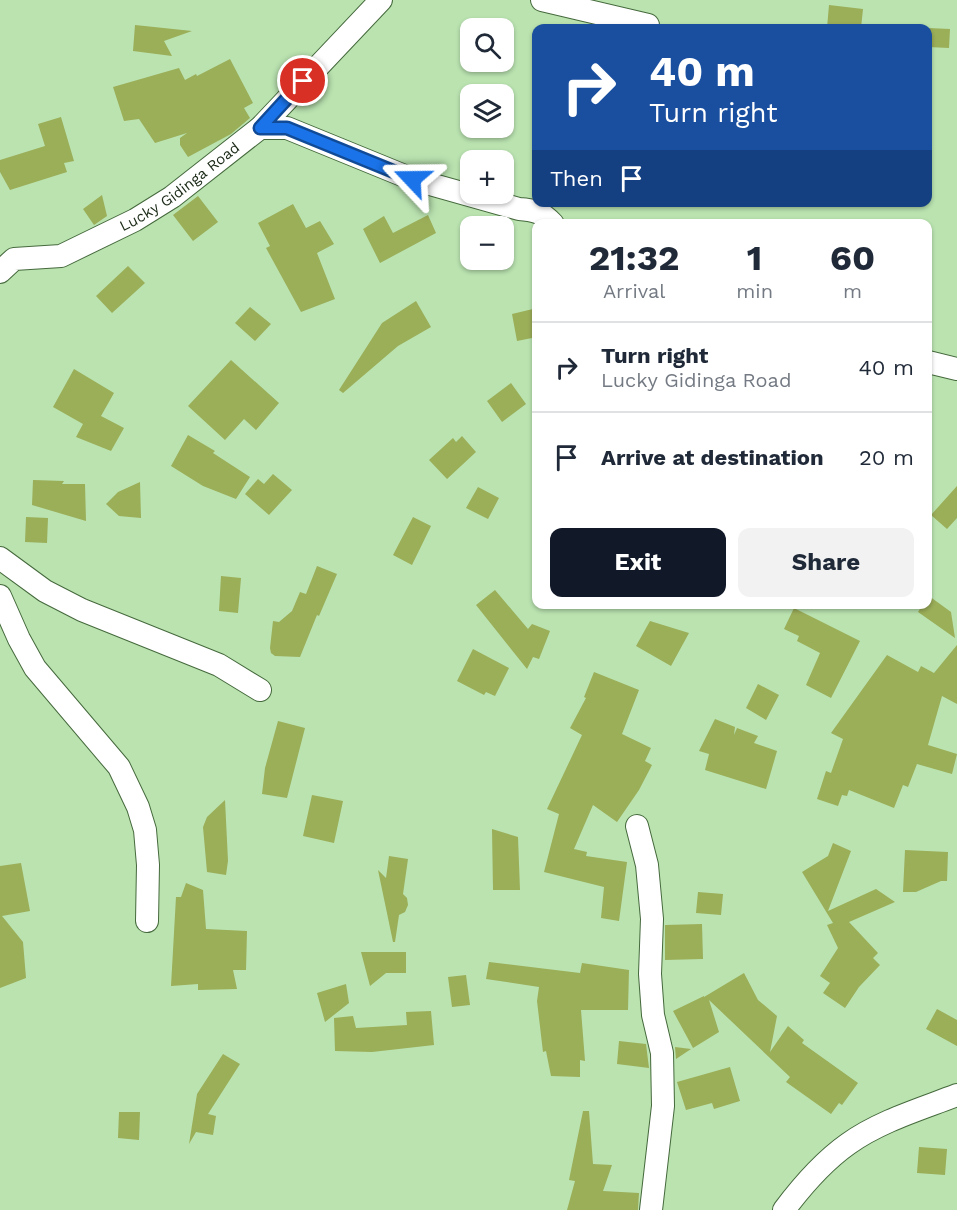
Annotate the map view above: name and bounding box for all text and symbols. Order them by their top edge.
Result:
map controls [460,18,514,270]
button: search [460,18,514,72]
text: 40 m [649,47,755,96]
icon: right [550,48,628,126]
pin [277,55,328,106]
icon: arrive [286,64,319,97]
button: layers [460,84,514,138]
text: Turn right [649,97,778,129]
street label: Lucky Gidinga Road [117,138,243,235]
position arrow [380,147,444,211]
button: + [460,150,514,204]
icon: arrive [615,162,648,195]
text: Then [550,166,603,191]
button: − [460,216,514,270]
text: 21:32 [589,237,679,279]
text: 1 [747,237,762,279]
text: 60 [830,237,875,279]
text: Arrival [603,279,665,303]
text: min [736,279,773,303]
text: m [843,279,862,303]
text: Turn right [601,343,708,368]
icon: right [550,351,583,384]
text: 40 m [858,355,914,380]
text: Lucky Gidinga Road [601,368,791,392]
icon: arrive [550,441,583,474]
text: Arrive at destination [601,445,824,470]
text: 20 m [859,445,914,470]
button: Exit [550,528,726,597]
button: Share [738,528,914,597]

